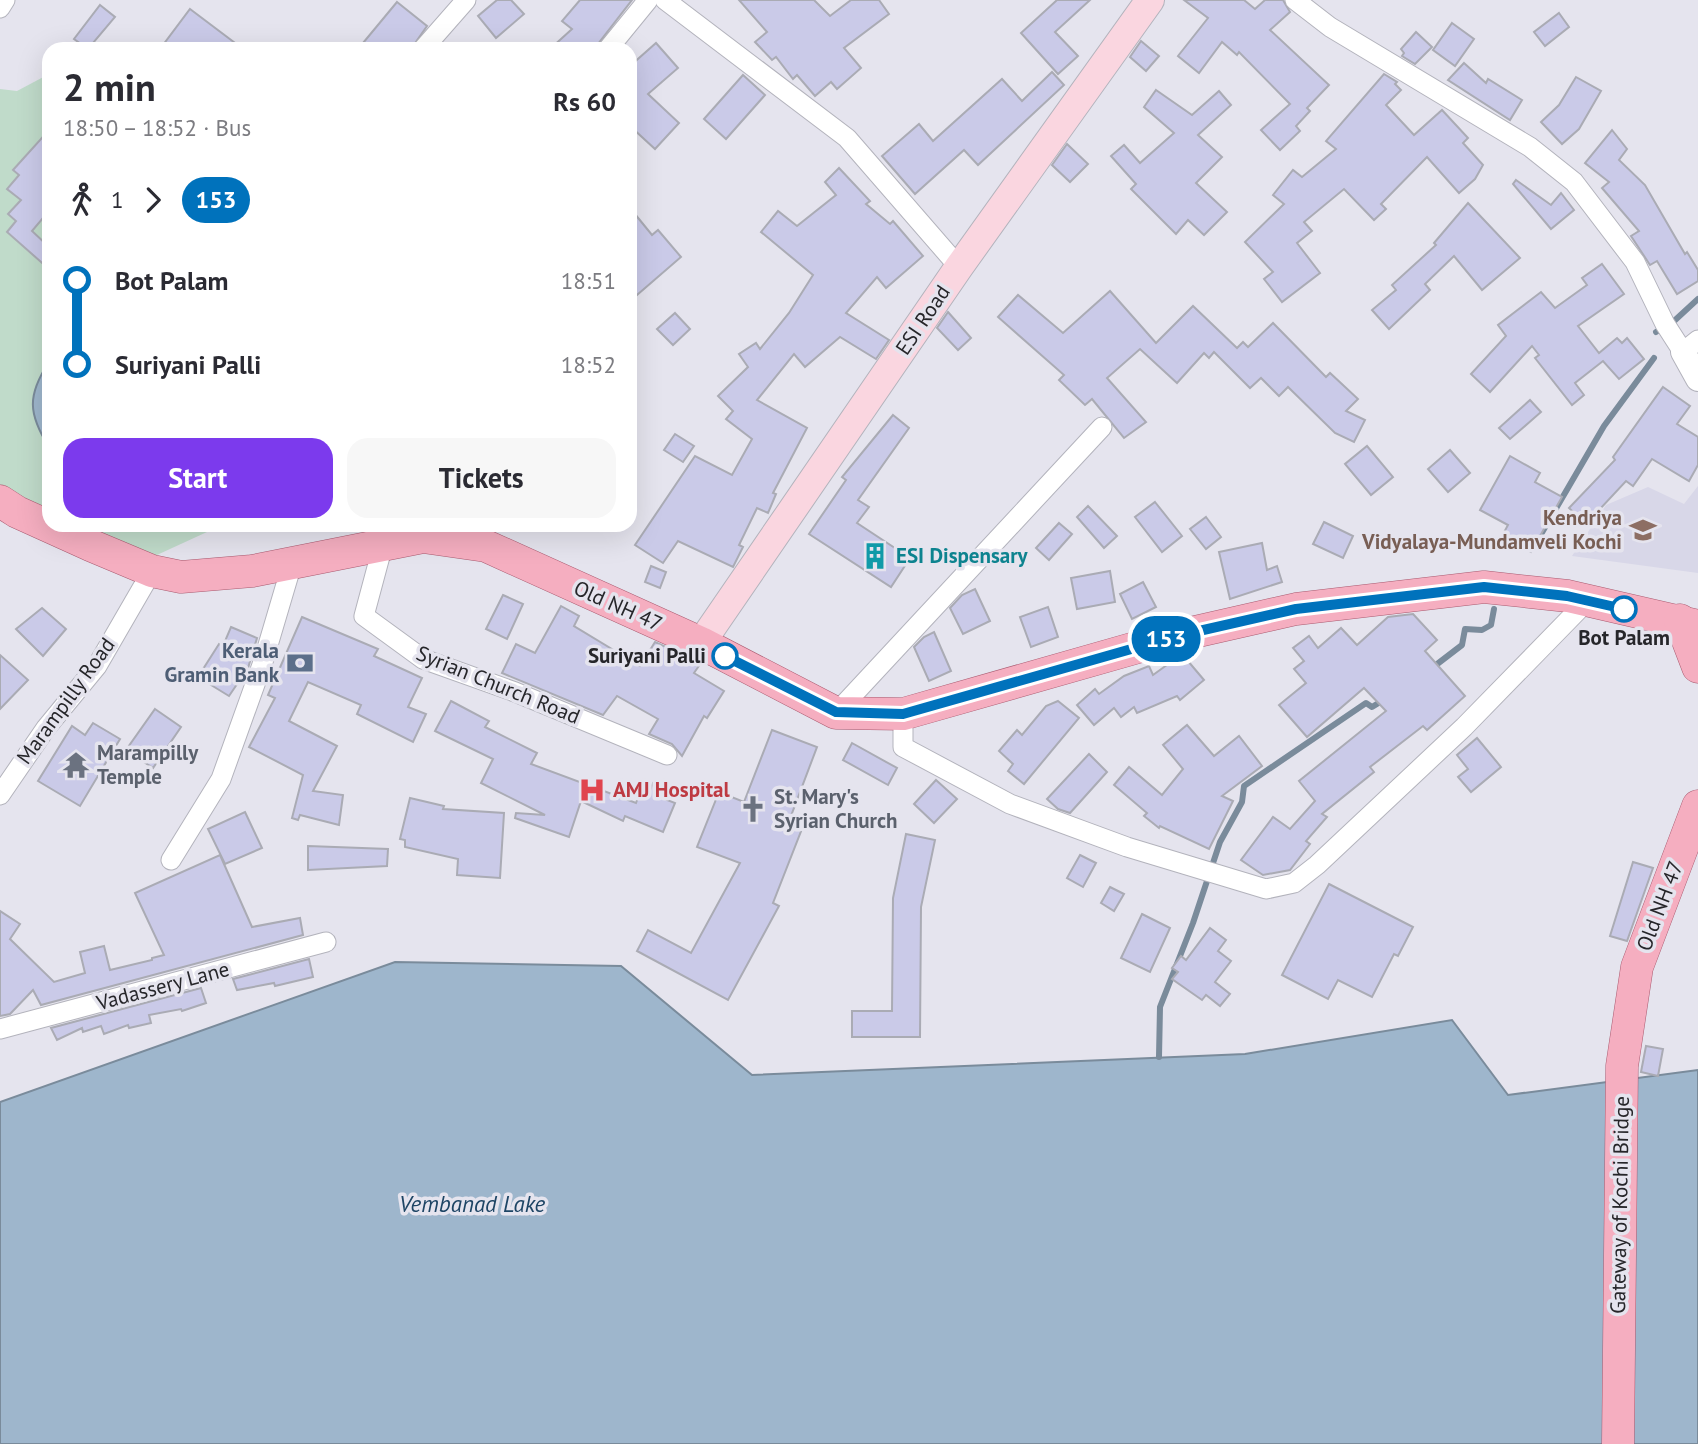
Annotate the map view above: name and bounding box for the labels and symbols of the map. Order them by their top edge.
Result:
street label: ESI Road [889,280,956,360]
place label: Kendriya Vidyalaya-Mundamveli Kochi [1361,504,1622,555]
school or university icon: Kendriya Vidyalaya-Mundamveli Kochi [1628,515,1658,545]
building icon: ESI Dispensary [860,541,890,571]
place label: ESI Dispensary [896,542,1029,569]
street label: Old NH 47 [570,574,667,637]
marker: Bot Palam [1611,596,1637,622]
line badge: 153 [1126,616,1206,662]
place label: Bot Palam [1578,624,1670,651]
street label: Marampilly Road [11,632,121,769]
place label: Kerala Gramin Bank [165,637,280,688]
street label: Syrian Church Road [412,639,584,730]
place label: Suriyani Palli [588,642,706,669]
marker: Suriyani Palli [712,643,738,669]
bank icon: Kerala Gramin Bank [285,648,315,678]
place label: Marampilly Temple [97,739,199,790]
temple icon: Marampilly Temple [61,750,91,780]
hospital icon: AMJ Hospital [577,775,607,805]
place label: AMJ Hospital [613,776,730,803]
place label: St. Mary's Syrian Church [774,783,897,834]
church icon: St. Mary's Syrian Church [738,794,768,824]
street label: Old NH 47 [1630,857,1689,955]
street label: Vadassery Lane [93,955,232,1016]
street label: Gateway of Kochi Bridge [1604,1096,1635,1314]
water label: Vembanad Lake [399,1189,545,1218]

